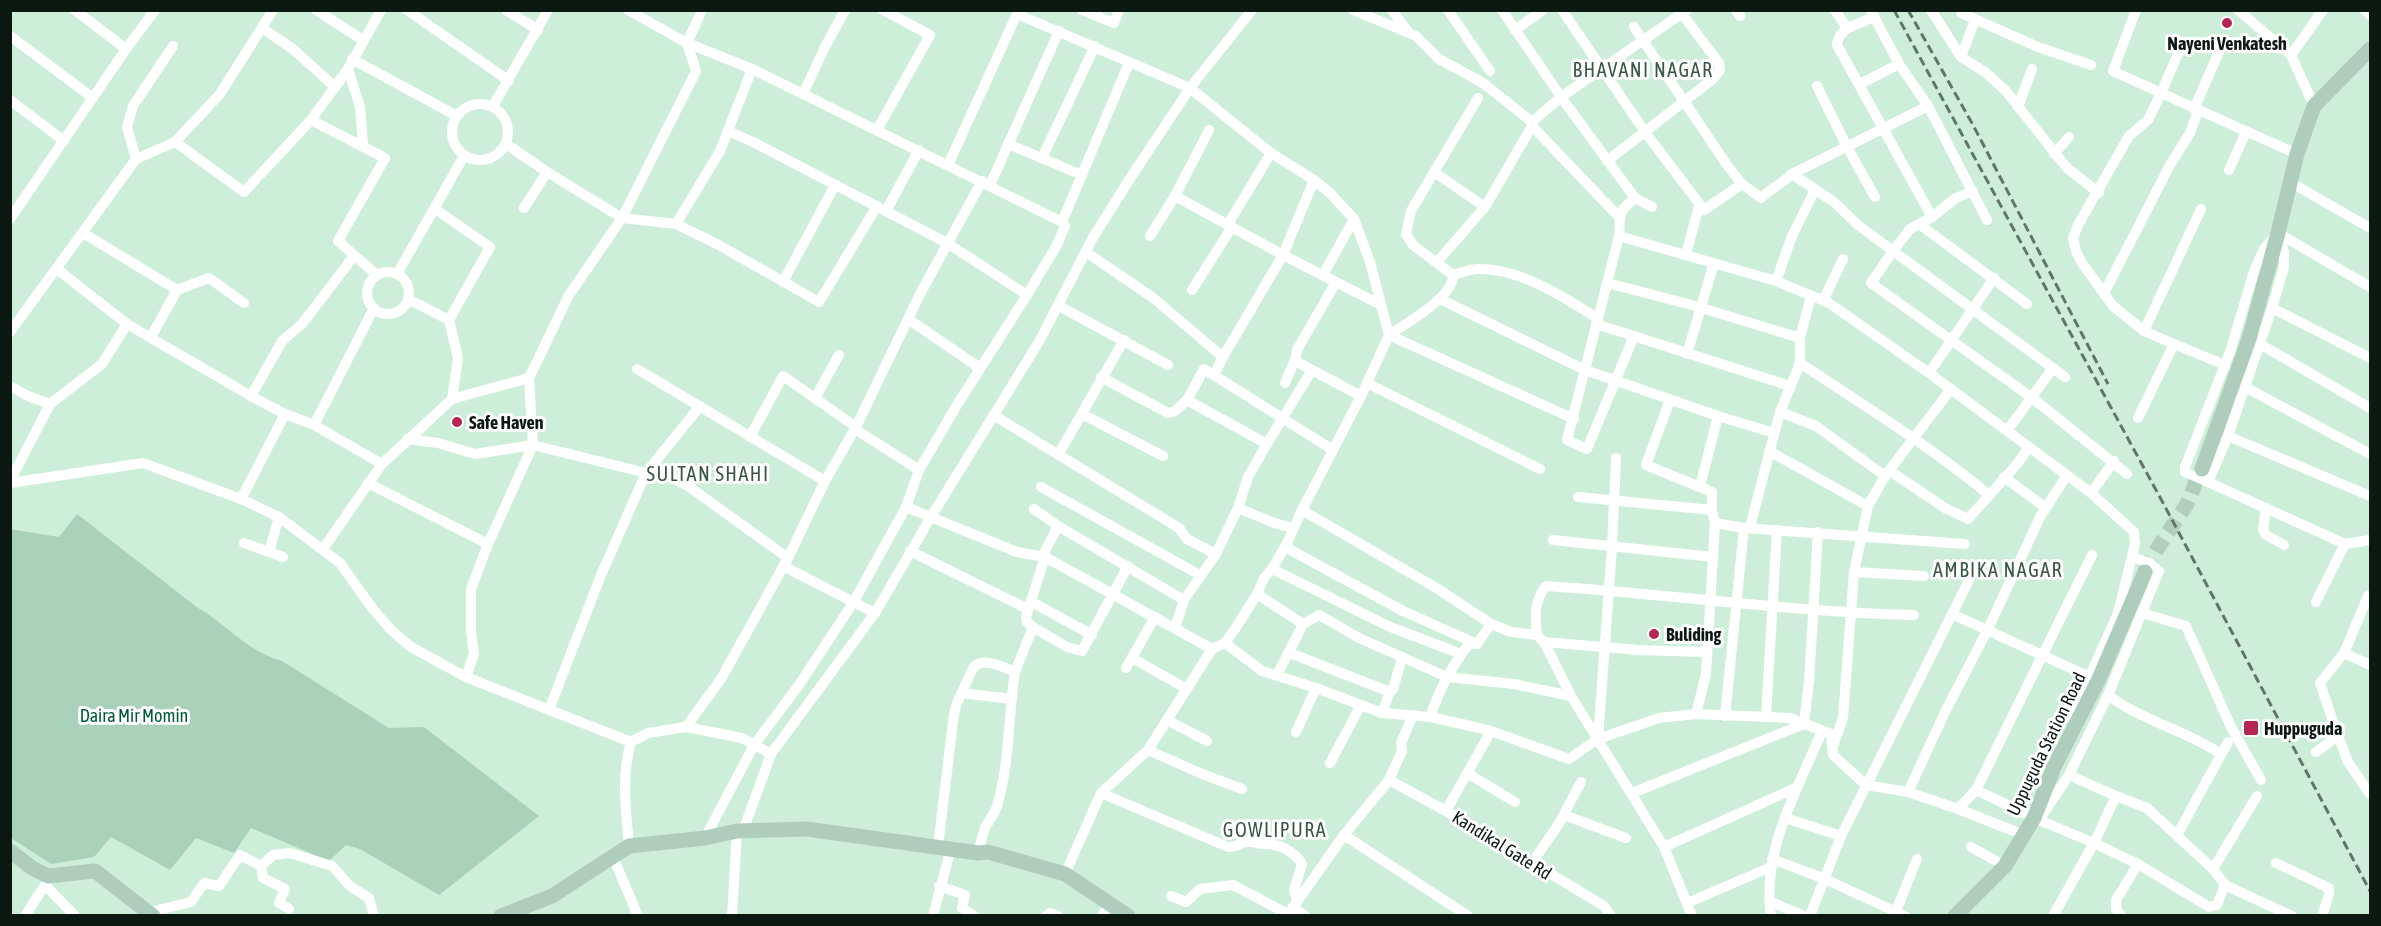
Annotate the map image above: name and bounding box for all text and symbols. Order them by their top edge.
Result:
marker: Nayeni Venkatesh [2220,16,2234,30]
place label: Nayeni Venkatesh [2167,33,2287,54]
district label: BHAVANI NAGAR [1573,58,1713,81]
place label: Safe Haven [469,412,544,433]
marker: Safe Haven [450,415,464,429]
district label: SULTAN SHAHI [647,462,770,485]
district label: AMBIKA NAGAR [1933,558,2063,581]
place label: Buliding [1666,624,1722,645]
marker: Buliding [1647,627,1661,641]
street label: Uppuguda Station Road [2002,669,2090,819]
park label: Daira Mir Momin [80,705,188,726]
place label: Huppuguda [2264,718,2342,739]
marker: Huppuguda [2242,719,2260,737]
street label: Kandikal Gate Rd [1449,806,1555,884]
district label: GOWLIPURA [1223,818,1327,841]

